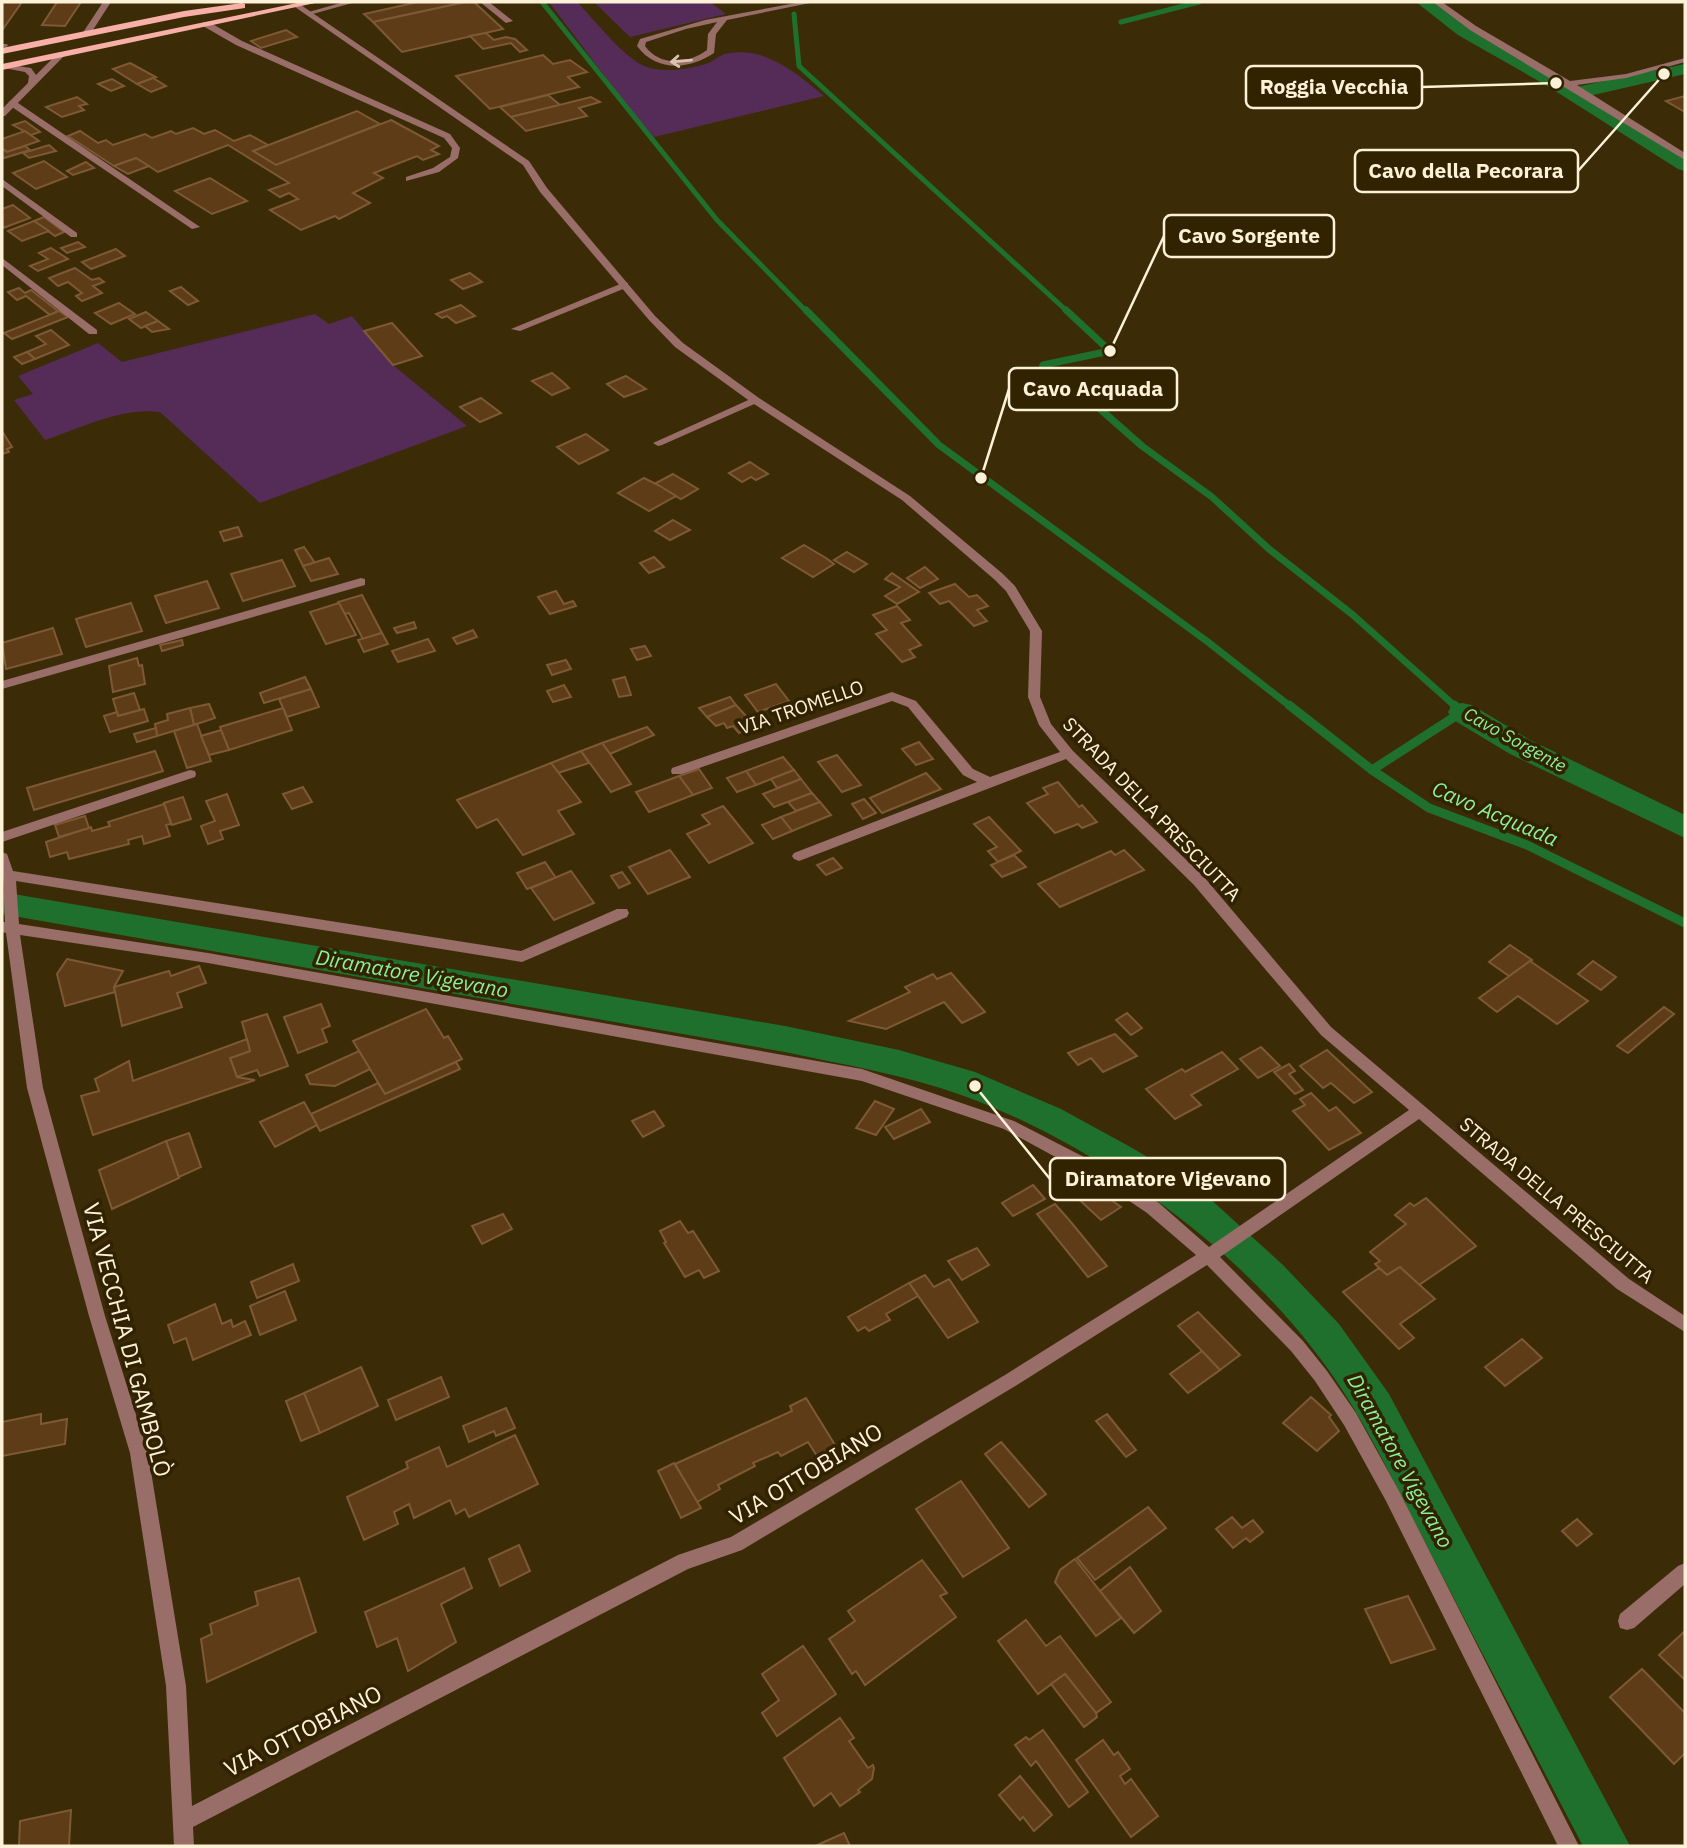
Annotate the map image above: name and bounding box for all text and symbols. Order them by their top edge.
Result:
one-way arrow [670,55,692,68]
callout: Roggia Vecchia [1246,66,1422,108]
text: Roggia Vecchia [1260,72,1408,100]
callout: Cavo della Pecorara [1355,150,1578,192]
text: Cavo della Pecorara [1368,156,1564,184]
callout: Cavo Sorgente [1164,215,1334,257]
text: Cavo Sorgente [1178,221,1320,249]
callout: Cavo Acquada [1009,368,1177,410]
text: Cavo Acquada [1023,374,1163,402]
street label: VIA TROMELLO [735,674,867,740]
water label: Cavo Sorgente [1460,702,1570,777]
street label: STRADA DELLA PRESCIUTTA [1058,712,1246,906]
water label: Cavo Acquada [1428,774,1563,852]
water label: Diramatore Vigevano [314,942,511,1004]
street label: STRADA DELLA PRESCIUTTA [1455,1112,1659,1288]
callout: Diramatore Vigevano [1050,1158,1285,1200]
text: Diramatore Vigevano [1065,1164,1271,1192]
street label: VIA VECCHIA DI GAMBOLÒ [77,1199,179,1480]
water label: Diramatore Vigevano [1341,1368,1460,1553]
street label: VIA OTTOBIANO [723,1416,888,1531]
street label: VIA OTTOBIANO [218,1677,387,1783]

